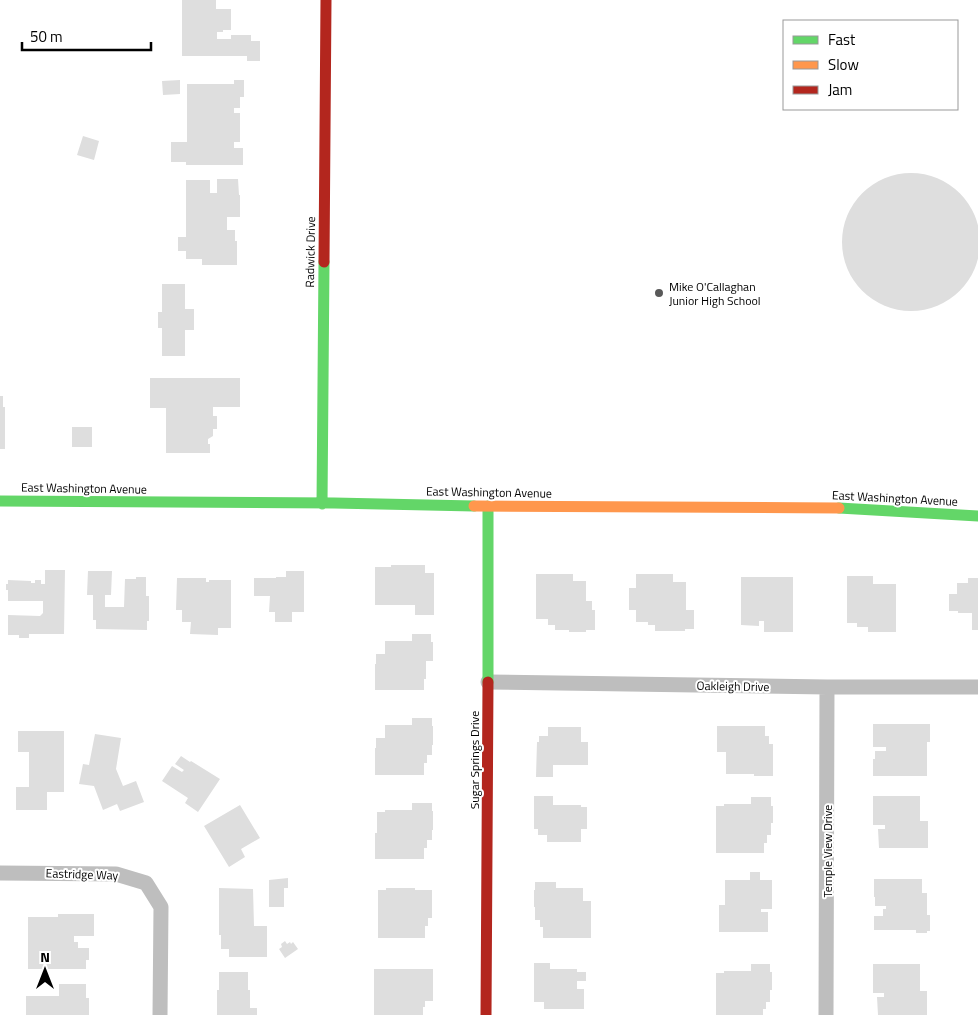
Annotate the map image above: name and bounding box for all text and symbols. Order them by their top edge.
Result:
scale bar [22,20,151,52]
legend [783,20,958,110]
text: 50 m [30,25,63,48]
text: Fast [828,28,856,51]
text: Slow [828,53,859,76]
text: Jam [828,78,852,101]
street label: Radwick Drive [300,216,320,288]
place label: Mike O'Callaghan Junior High School [669,277,761,310]
marker: Mike O'Callaghan Junior High School [653,287,665,299]
street label: East Washington Avenue [21,477,147,499]
street label: East Washington Avenue [426,481,552,503]
street label: East Washington Avenue [832,485,958,511]
street label: Oakleigh Drive [697,676,769,696]
street label: Sugar Springs Drive [465,711,484,809]
street label: Temple View Drive [818,805,837,897]
street label: Eastridge Way [45,863,119,885]
north arrow [20,945,70,995]
text: N [40,946,50,967]

